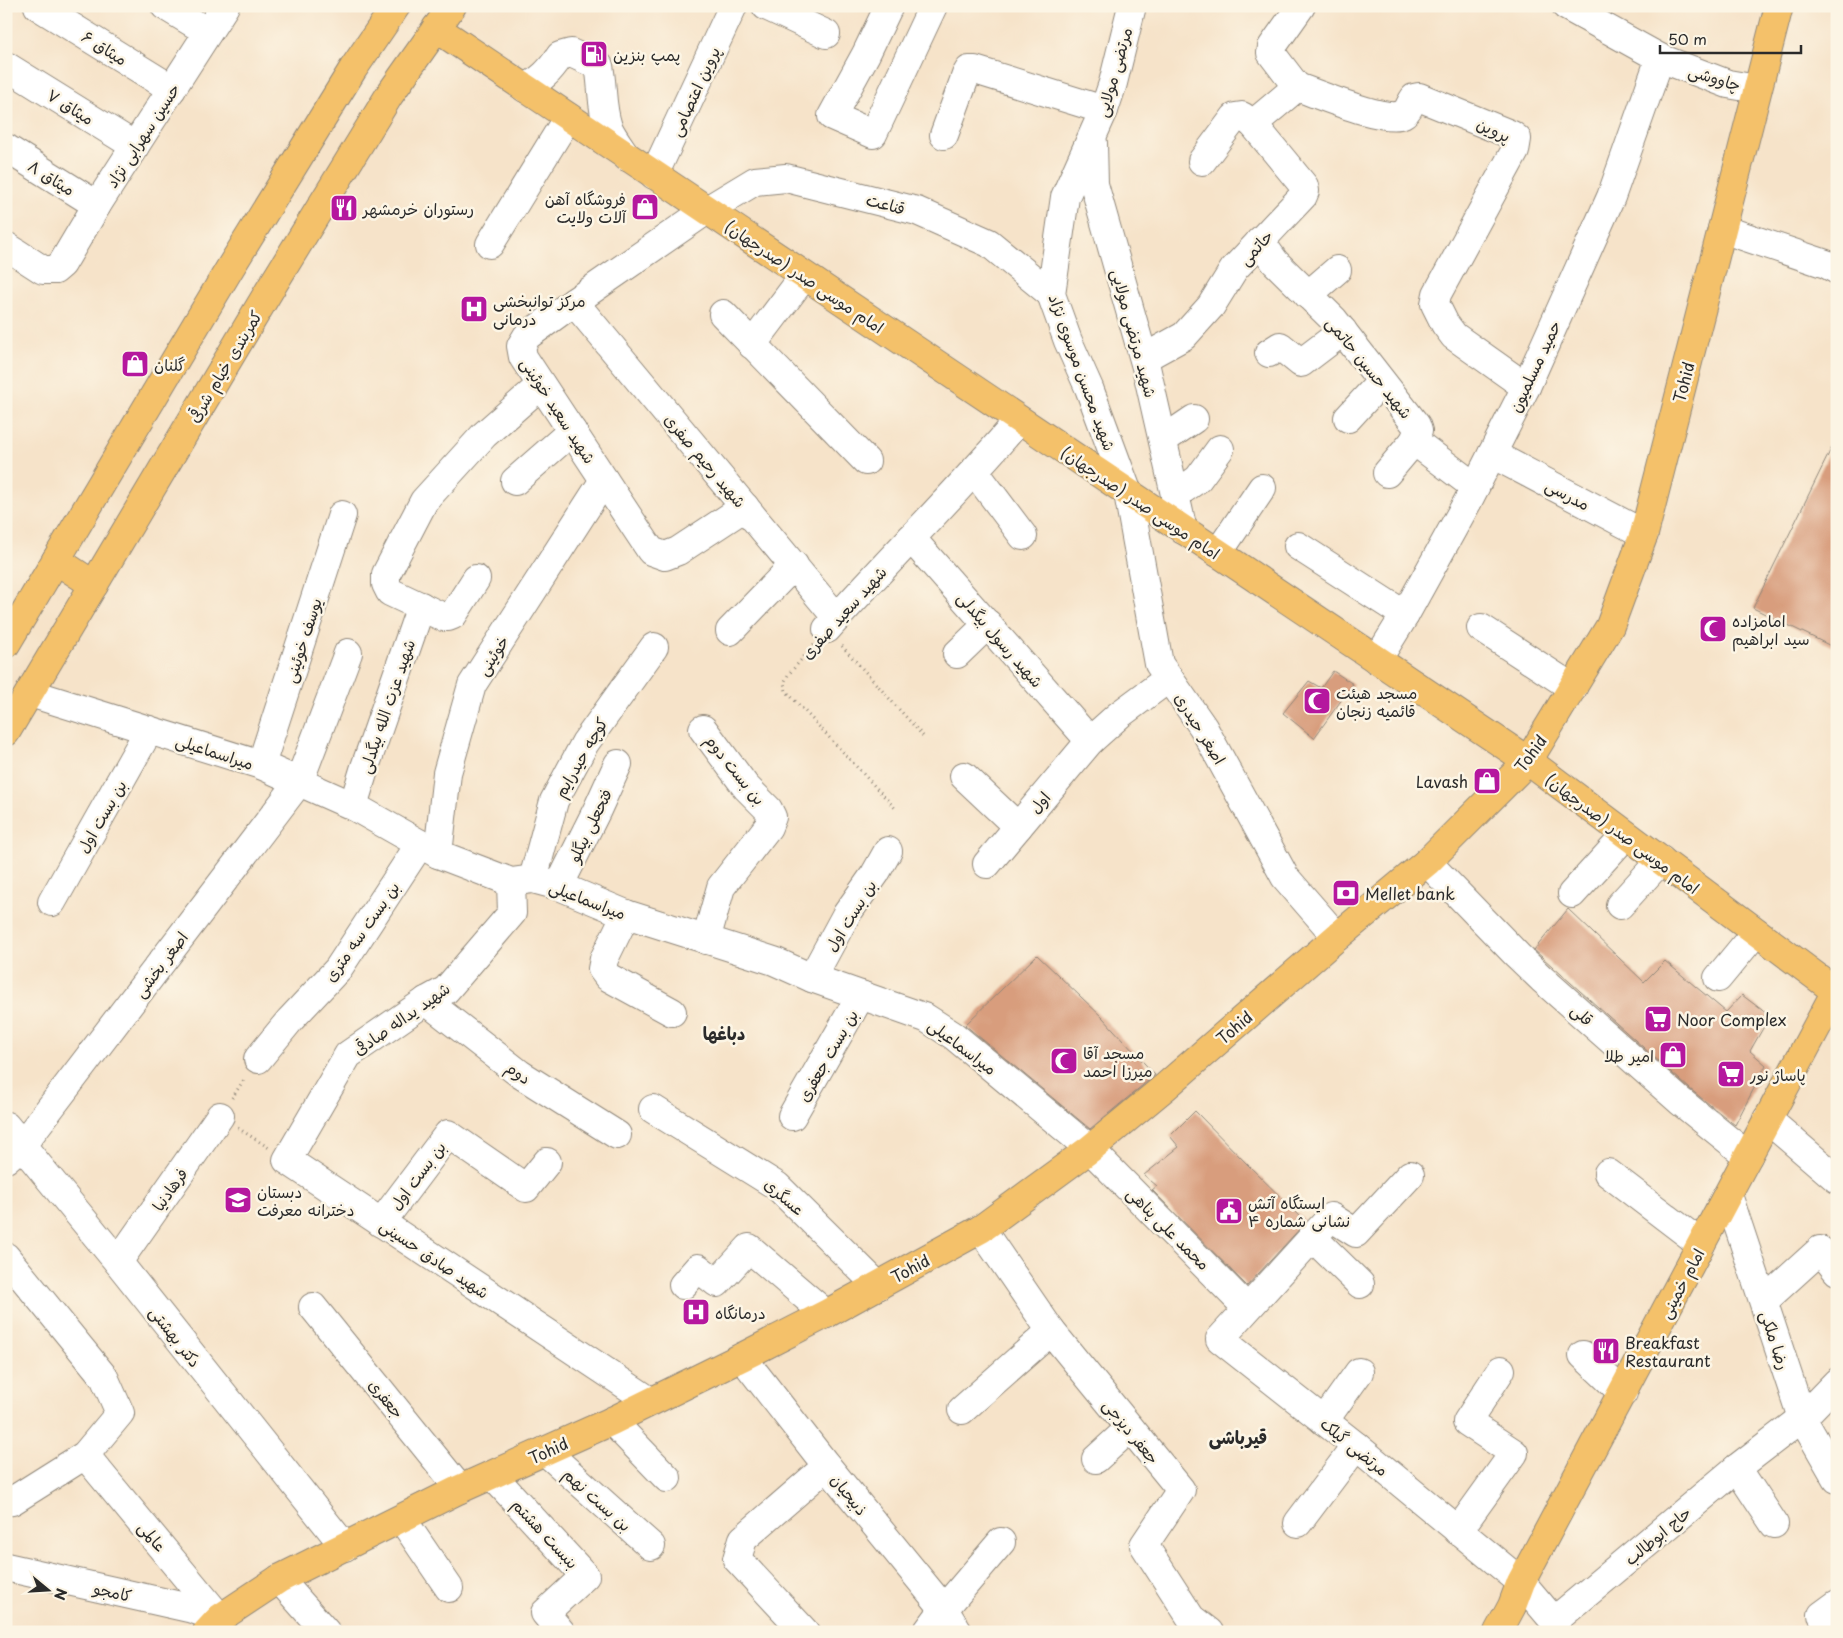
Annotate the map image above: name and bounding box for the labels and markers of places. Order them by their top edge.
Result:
fuel station icon: پمپ بنزین [579,39,609,69]
place label: پمپ بنزین [613,42,680,66]
place label: فروشگاه آهن آلات ولایت [545,186,627,228]
shop icon: فروشگاه آهن آلات ولایت [630,192,660,222]
restaurant icon: رستوران خرمشهر [329,193,359,223]
place label: رستوران خرمشهر [361,196,474,220]
place label: مرکز توانبخشی درمانی [493,288,586,330]
hospital icon: مرکز توانبخشی درمانی [459,294,489,324]
shop icon: گلنان [120,349,150,379]
place label: گلنان [154,352,185,376]
place label: امامزاده سید ابراهیم [1732,608,1810,652]
mosque icon: امامزاده سید ابراهیم [1698,614,1728,644]
place label: مسجد هیئت قائمیه زنجان [1336,680,1417,722]
mosque icon: مسجد هیئت قائمیه زنجان [1302,686,1332,716]
shop icon: Lavash [1472,766,1502,796]
place label: Lavash [1416,769,1468,793]
bank icon: Mellet bank [1331,878,1361,908]
place label: Mellet bank [1365,881,1455,905]
supermarket icon: Noor Complex [1643,1004,1673,1034]
place label: Noor Complex [1677,1007,1787,1031]
place label: مسجد آقا میرزا احمد [1083,1040,1153,1082]
shop icon: امیر طلا [1658,1040,1688,1070]
place label: امیر طلا [1604,1043,1654,1067]
mosque icon: مسجد آقا میرزا احمد [1049,1046,1079,1076]
supermarket icon: پاساژ نور [1716,1059,1746,1089]
place label: پاساژ نور [1749,1062,1806,1086]
place label: دبستان دخترانه معرفت [257,1179,355,1221]
school or university icon: دبستان دخترانه معرفت [223,1185,253,1215]
place label: ایستگاه آتش نشانی شماره ۴ [1248,1190,1350,1232]
public building icon: ایستگاه آتش نشانی شماره ۴ [1214,1196,1244,1226]
hospital icon: درمانگاه [681,1297,711,1327]
place label: درمانگاه [715,1300,766,1324]
place label: Breakfast Restaurant [1625,1330,1711,1372]
restaurant icon: Breakfast Restaurant [1591,1336,1621,1366]

